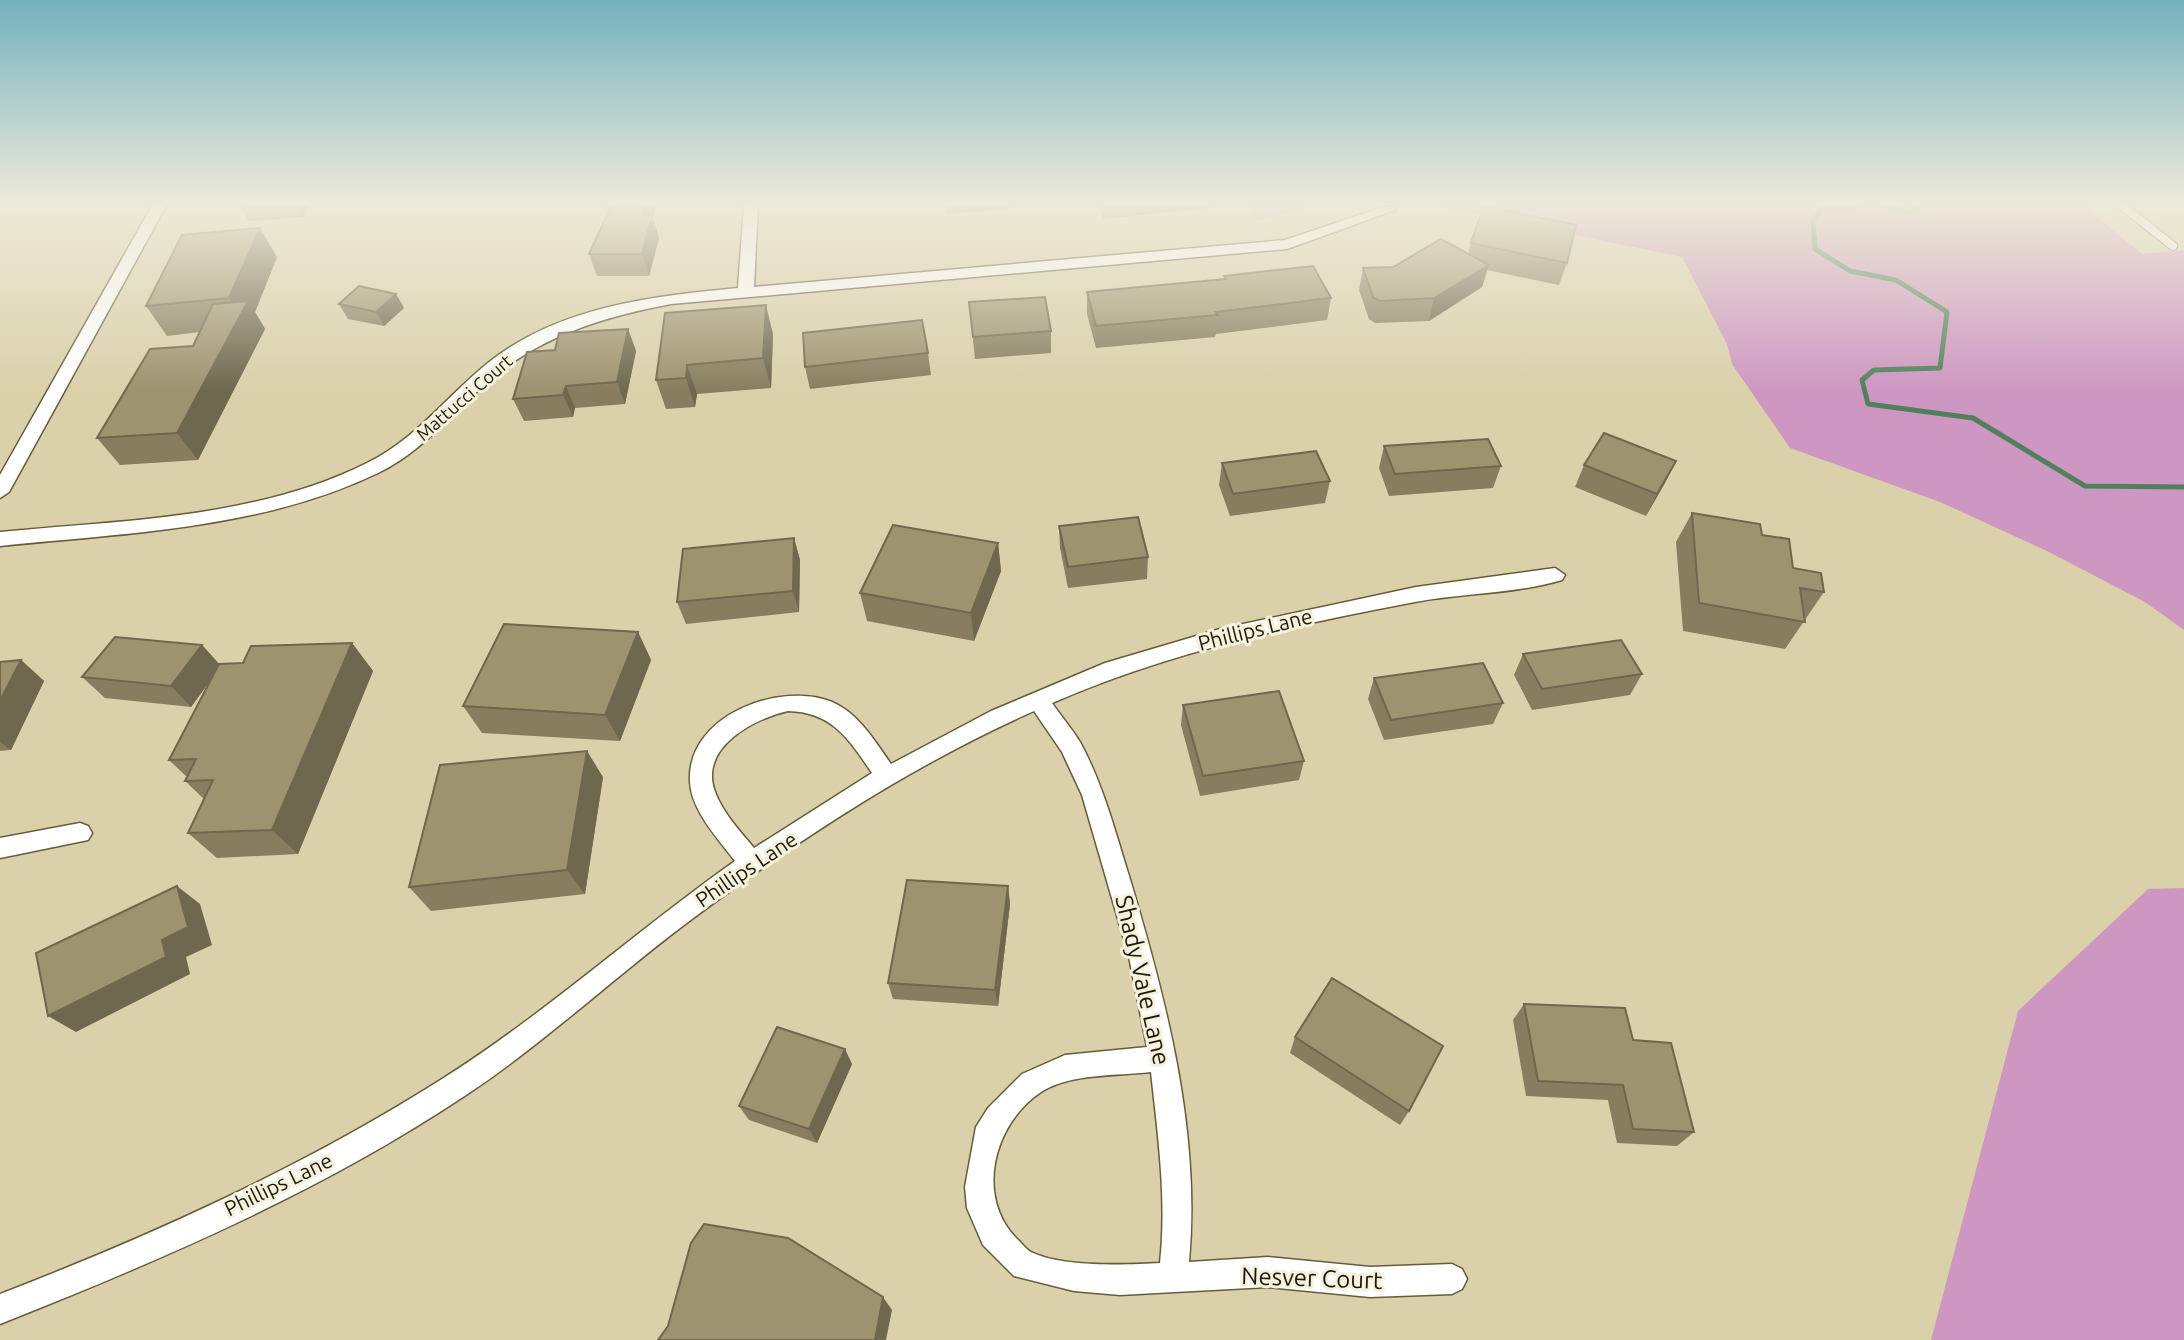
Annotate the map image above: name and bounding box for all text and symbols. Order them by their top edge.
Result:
street label: Mattucci Court [412,350,516,444]
street label: Phillips Lane [1195,603,1315,655]
street label: Phillips Lane [691,826,801,912]
street label: Shady Vale Lane [1110,892,1176,1068]
street label: Phillips Lane [220,1148,336,1220]
street label: Nesver Court [1241,1262,1384,1294]

